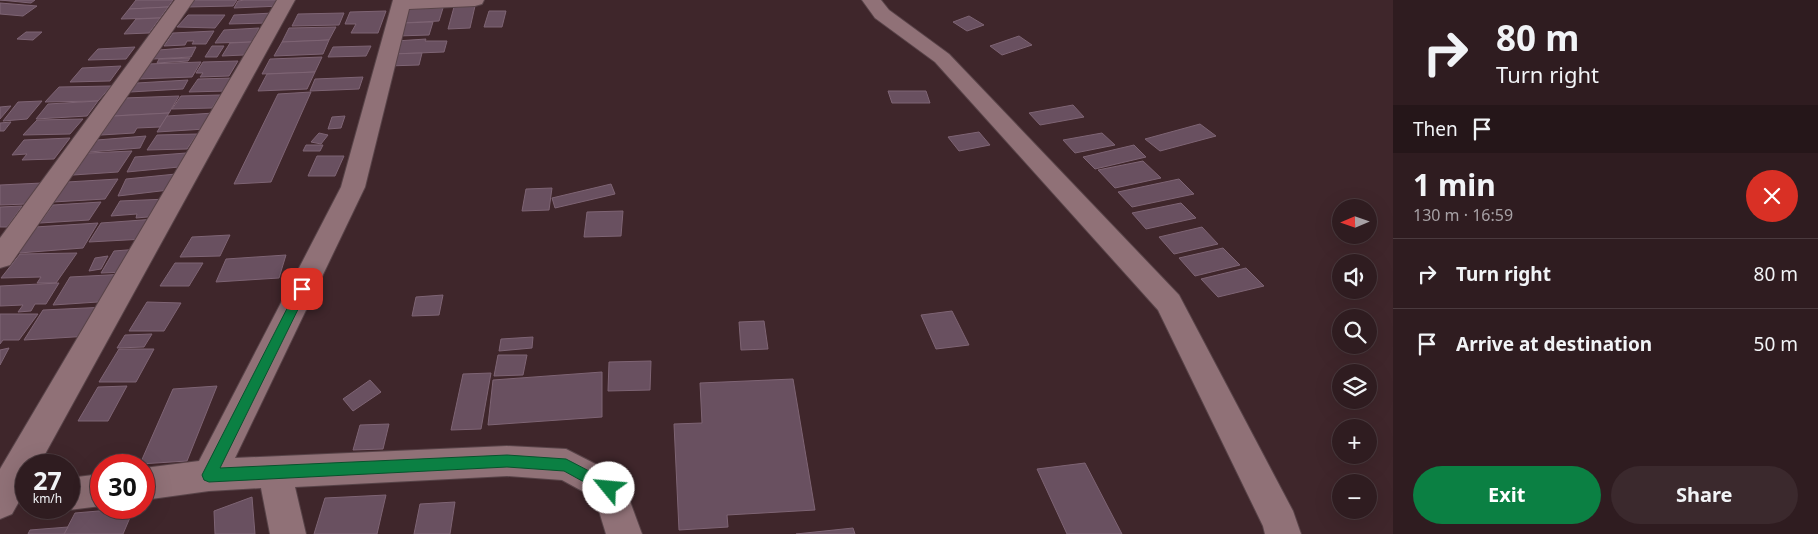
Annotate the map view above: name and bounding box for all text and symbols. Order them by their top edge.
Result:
text: 80 m [1496,14,1579,61]
icon: right [1413,20,1478,85]
text: Turn right [1496,59,1599,89]
icon: arrive [1468,115,1496,143]
text: Then [1413,116,1458,142]
text: 1 min [1413,164,1496,205]
button: close [1746,170,1798,222]
north arrow [1332,199,1378,244]
map controls [1332,199,1377,519]
text: 130 m · 16:59 [1413,204,1513,226]
button: sound [1332,254,1377,299]
icon: right [1413,260,1441,288]
text: Turn right [1456,261,1551,287]
text: 80 m [1754,261,1798,287]
pin [281,268,323,310]
icon: arrive [288,275,316,303]
button: search [1332,309,1377,354]
icon: arrive [1413,330,1441,358]
text: Arrive at destination [1456,331,1652,357]
text: 50 m [1754,331,1798,357]
button: layers [1332,364,1377,409]
button: + [1332,419,1377,464]
speed limit sign: 30 [90,454,155,519]
position arrow [582,461,634,513]
text: 27 [33,463,62,497]
button: Exit [1413,466,1601,524]
button: Share [1611,466,1798,524]
button: − [1332,474,1377,519]
text: km/h [33,490,62,507]

